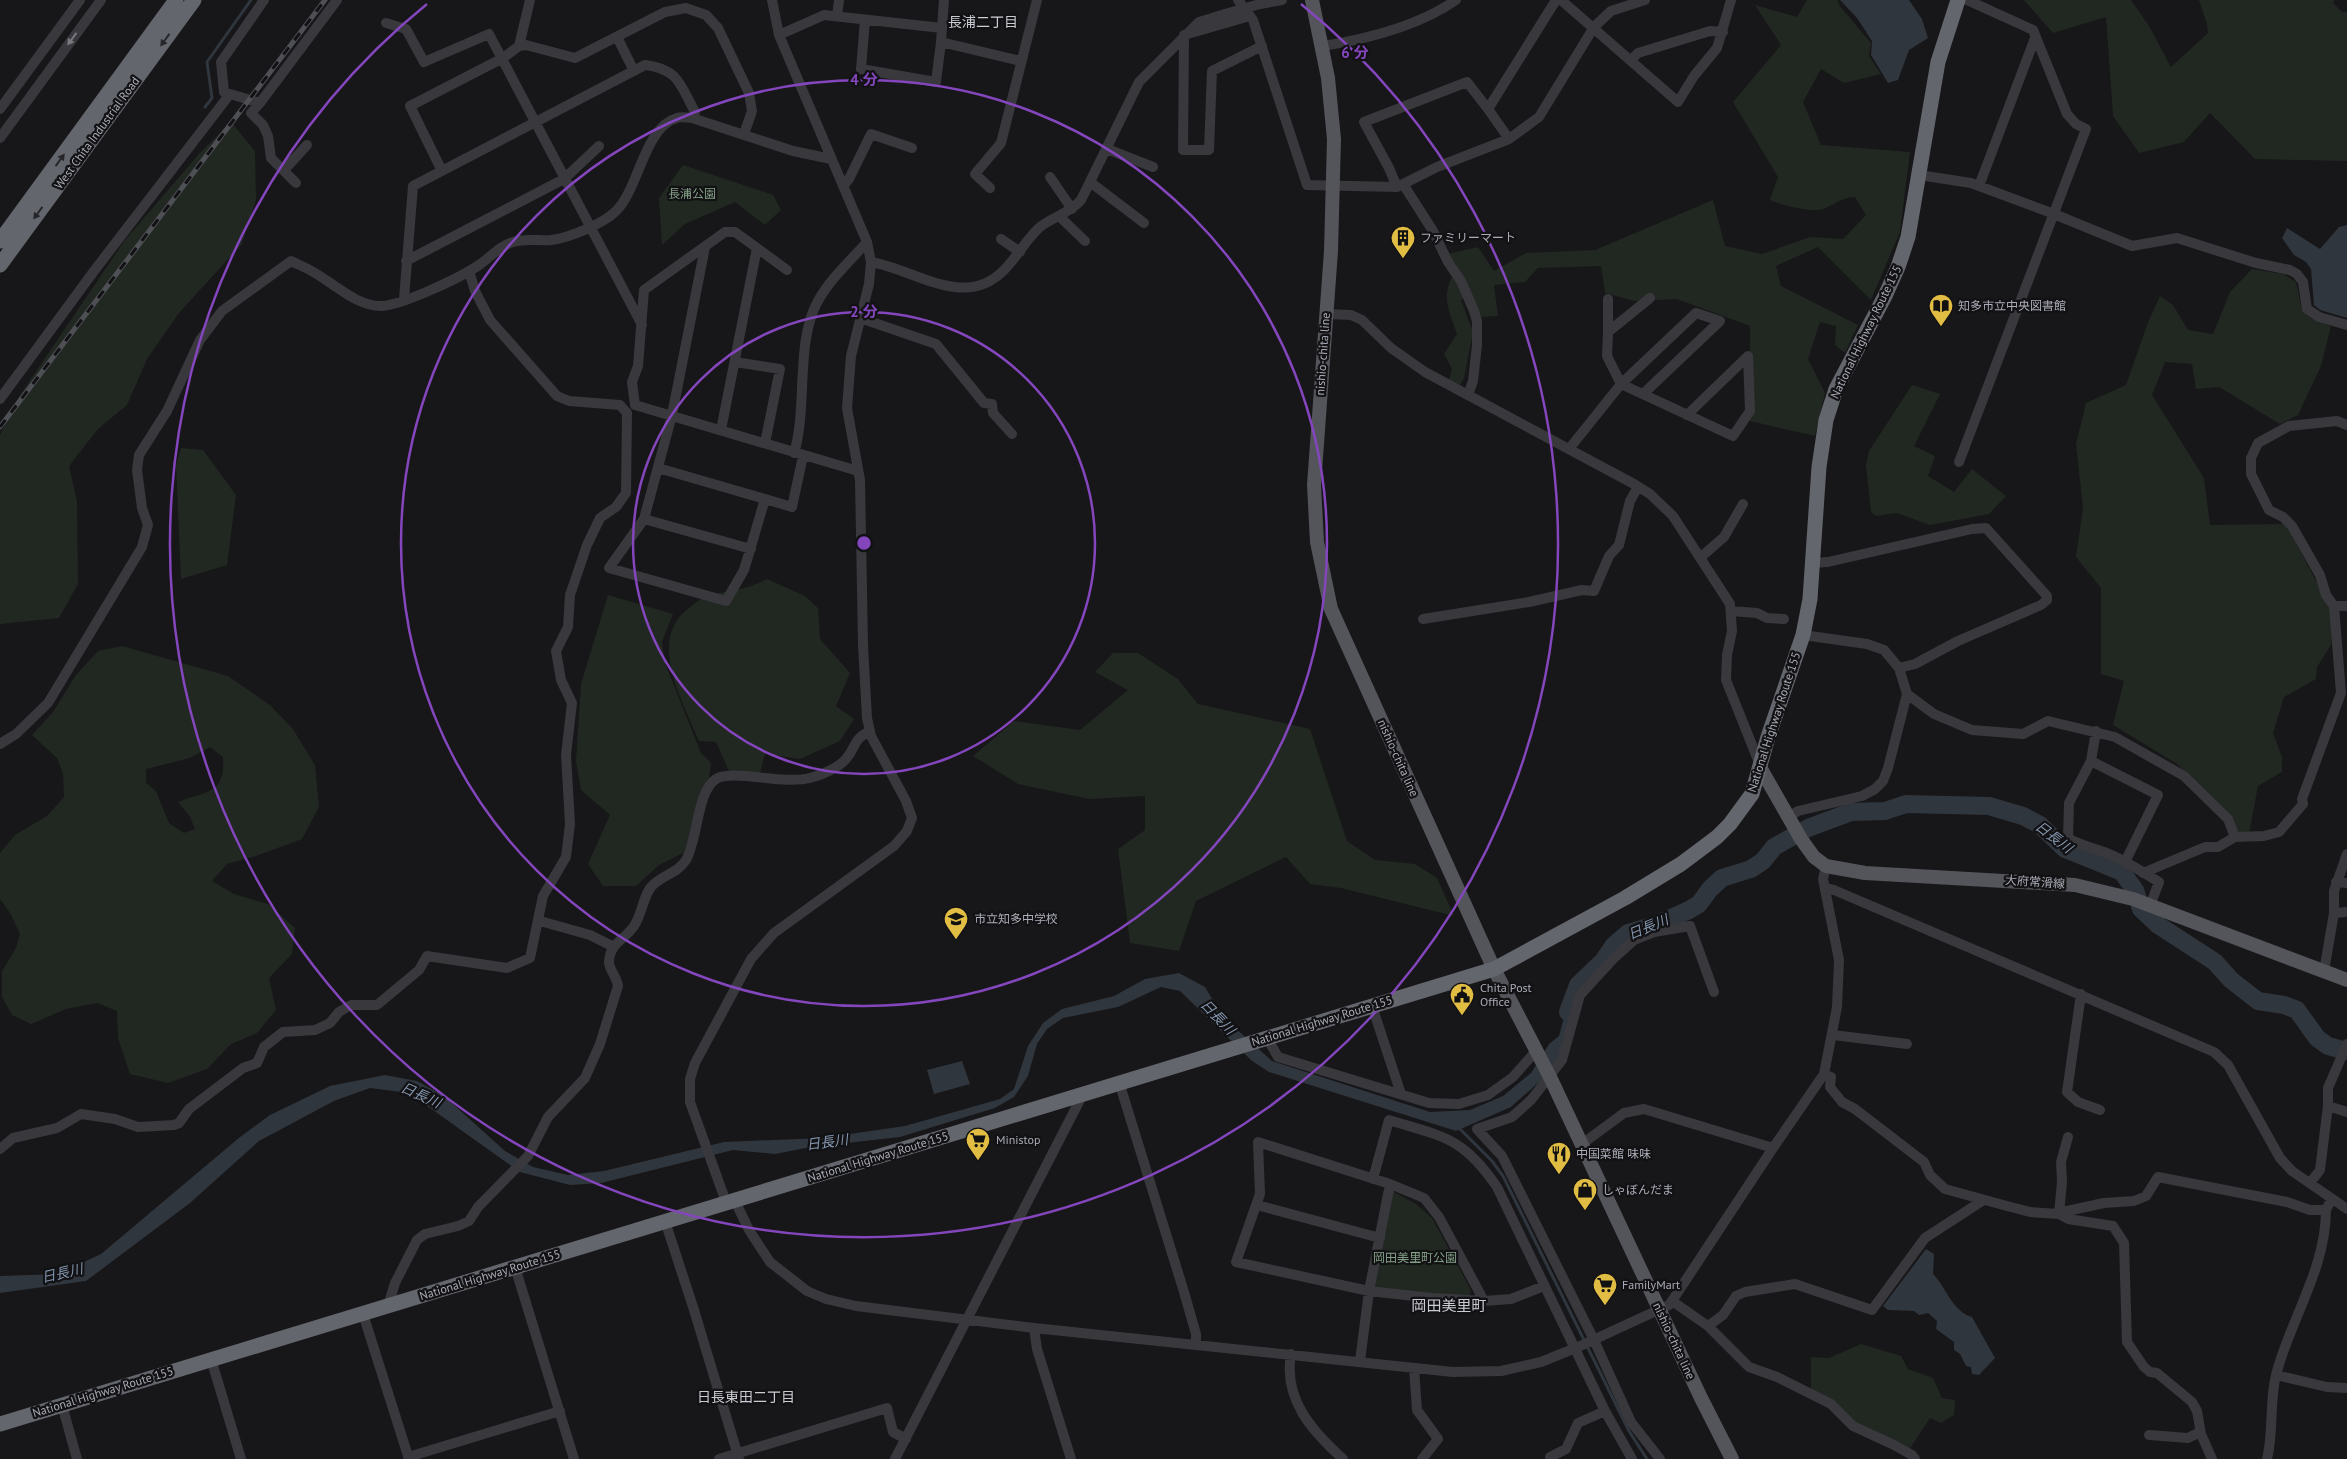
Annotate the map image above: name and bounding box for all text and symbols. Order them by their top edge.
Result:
district label: 長浦二丁目 [948,13,1018,31]
one-way arrow [67,32,78,45]
one-way arrow [160,33,170,47]
text: 6 分 [1341,43,1369,62]
text: 4 分 [850,70,878,89]
street label: West Chita Industrial Road [51,74,142,192]
one-way arrow [55,153,65,167]
park label: 長浦公園 [668,186,716,201]
one-way arrow [33,206,44,219]
building icon: ファミリーマート [1390,225,1416,259]
place label: ファミリーマート [1420,230,1516,245]
street label: National Highway Route 155 [1827,263,1904,401]
library icon: 知多市立中央図書館 [1928,293,1954,327]
place label: 知多市立中央図書館 [1958,298,2066,313]
text: 2 分 [850,302,878,321]
street label: nishio-chita line [1312,312,1333,396]
centre of rings [855,534,873,552]
street label: National Highway Route 155 [1744,650,1803,794]
street label: nishio-chita line [1375,717,1422,799]
water label: 日長川 [2032,817,2078,858]
street label: 大府常滑線 [2005,872,2065,891]
school or university icon: 市立知多中学校 [943,906,969,940]
water label: 日長川 [1625,910,1673,943]
place label: 市立知多中学校 [974,911,1058,926]
place label: Chita Post Office [1480,980,1532,1009]
public building icon: Chita Post Office [1449,982,1475,1016]
street label: National Highway Route 155 [1250,992,1394,1049]
water label: 日長川 [1197,996,1240,1040]
water label: 日長川 [398,1078,446,1113]
supermarket icon: Ministop [965,1127,991,1161]
street label: National Highway Route 155 [806,1128,950,1185]
water label: 日長川 [805,1130,851,1154]
place label: Ministop [996,1132,1040,1147]
restaurant icon: 中国菜館 味味 [1546,1141,1572,1175]
place label: 中国菜館 味味 [1576,1146,1651,1161]
shop icon: しゃぼんだま [1572,1177,1598,1211]
place label: しゃぼんだま [1602,1182,1674,1197]
street label: National Highway Route 155 [418,1246,562,1303]
park label: 岡田美里町公園 [1373,1250,1457,1265]
water label: 日長川 [40,1259,86,1286]
supermarket icon: FamilyMart [1592,1272,1618,1306]
place label: FamilyMart [1622,1277,1680,1292]
district label: 岡田美里町 [1411,1296,1487,1315]
street label: nishio-chita line [1650,1300,1699,1382]
street label: National Highway Route 155 [31,1363,175,1420]
district label: 日長東田二丁目 [697,1388,795,1406]

